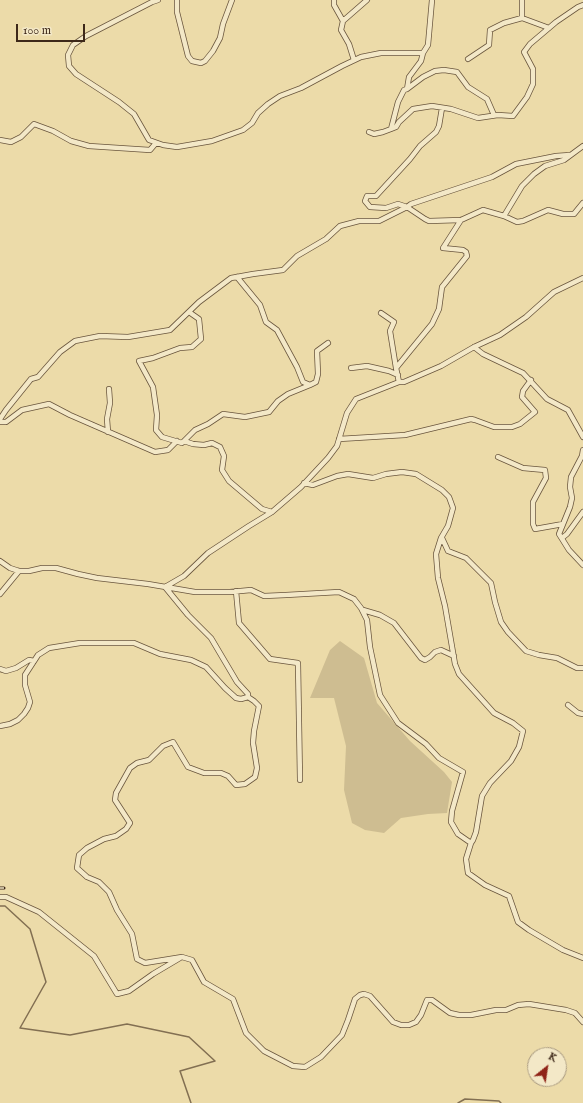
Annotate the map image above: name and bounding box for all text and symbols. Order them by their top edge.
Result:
scale bar [18,16,87,42]
text: 100 m [23,23,51,38]
north arrow [527,1047,567,1087]
text: K [546,1049,559,1066]

